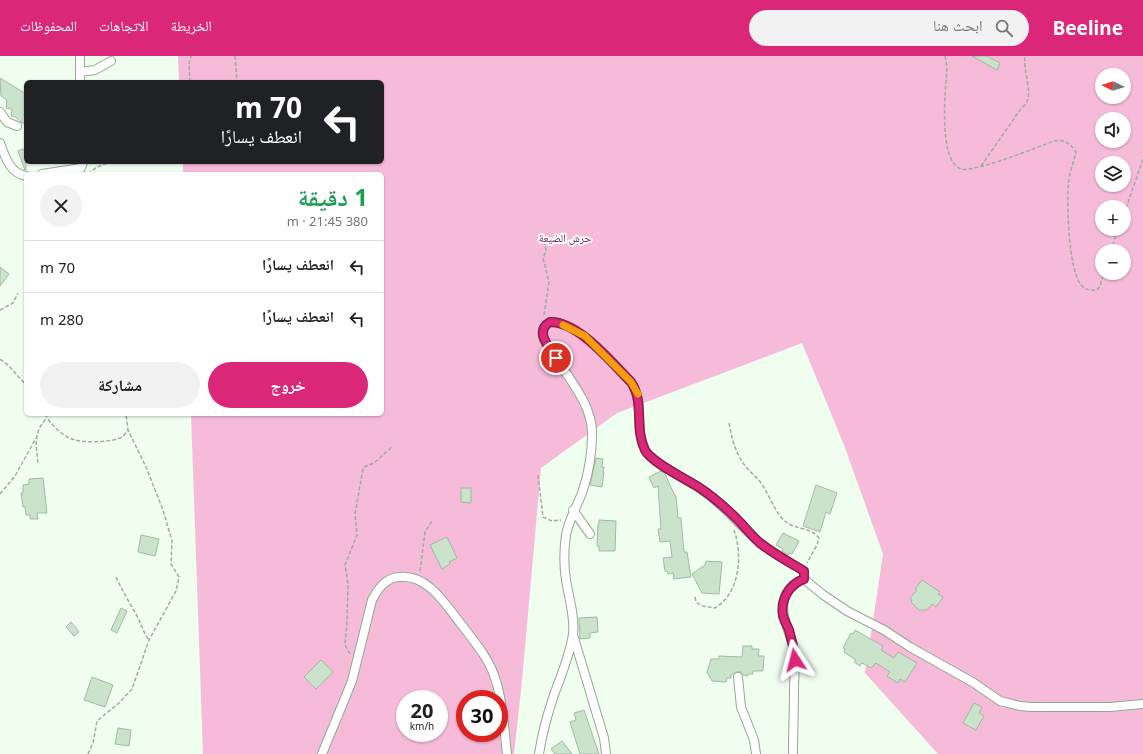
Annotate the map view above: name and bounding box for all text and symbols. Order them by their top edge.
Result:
search box [749,10,1029,46]
text: ابحث هنا [933,15,983,35]
text: Beeline [1053,15,1123,41]
text: المحفوظات [20,16,77,35]
text: الاتجاهات [99,16,149,35]
text: الخريطة [171,16,212,35]
icon: search [993,17,1015,39]
north arrow [1095,68,1131,104]
map controls [1095,68,1131,280]
text: 70 m [235,88,302,126]
icon: left [316,96,368,148]
button: sound [1095,112,1131,148]
text: انعطف يسارًا [221,124,302,148]
button: layers [1095,156,1131,192]
text: 1 دقيقة [298,180,368,213]
button: close [40,185,82,227]
button: + [1095,200,1131,236]
text: 380 m · 21:45 [287,212,368,230]
park label: حرش الضيعة [539,230,591,245]
button: − [1095,244,1131,280]
text: انعطف يسارًا [262,254,334,274]
icon: left [346,256,368,278]
text: 70 m [40,257,75,277]
text: انعطف يسارًا [262,306,334,326]
icon: left [346,308,368,330]
text: 280 m [40,309,84,329]
pin [539,341,573,375]
icon: arrive [545,347,567,369]
button: مشاركة [40,362,200,408]
button: خروج [208,362,368,408]
position arrow [774,639,816,681]
speed limit sign: 30 [456,690,508,742]
text: 20 [411,697,433,724]
text: km/h [410,719,434,733]

